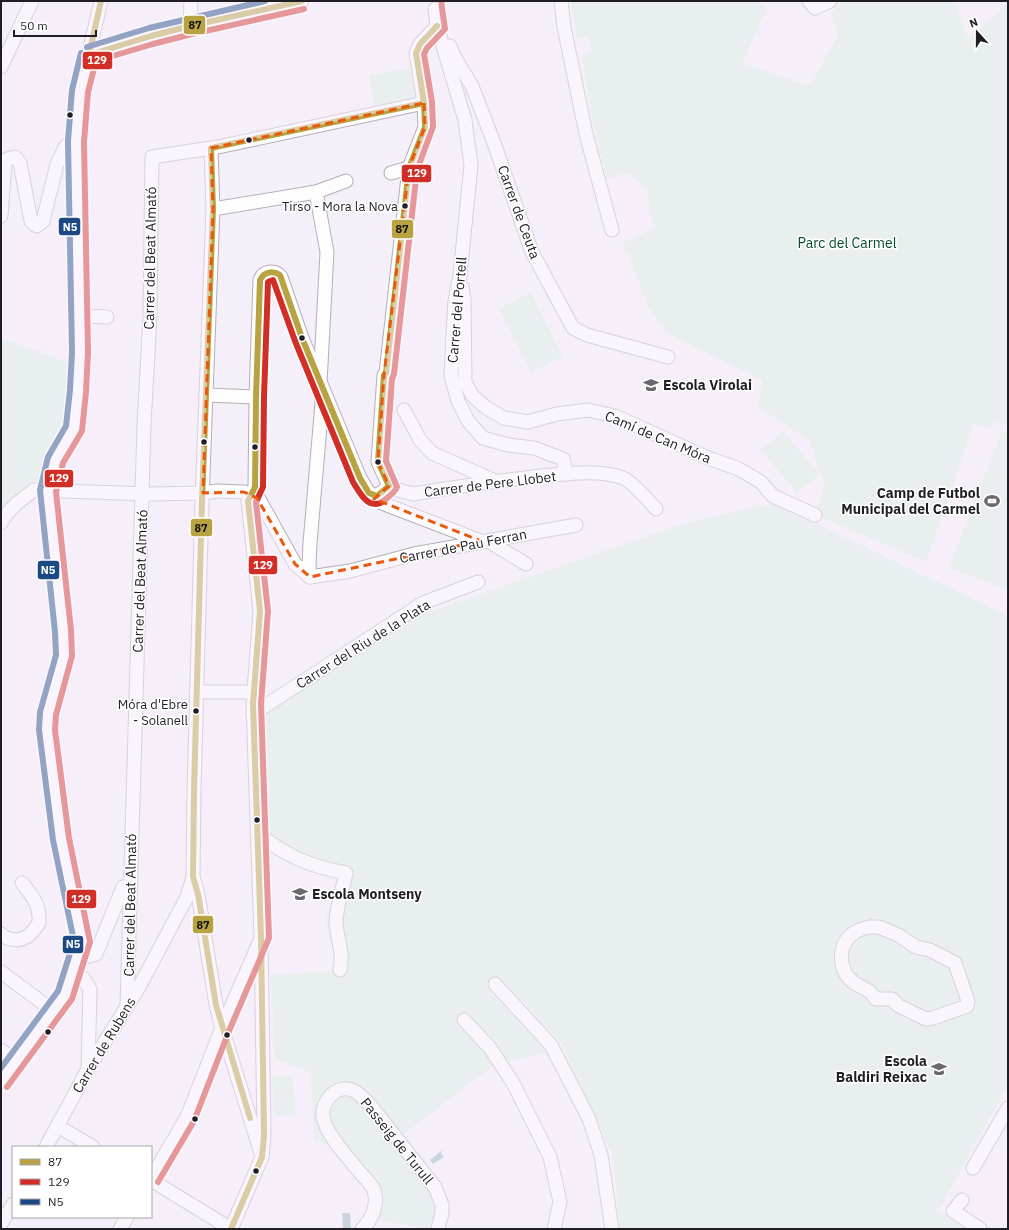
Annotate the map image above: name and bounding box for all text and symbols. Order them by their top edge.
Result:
scale bar [14,12,96,38]
north arrow [957,12,997,52]
line badge: 87 [183,15,206,35]
text: N [967,15,980,31]
text: 50 m [20,18,48,33]
text: 87 [188,18,202,32]
line badge: 129 [82,51,113,70]
text: 129 [87,53,107,67]
unlabelled marker [65,110,75,120]
unlabelled marker [244,135,254,145]
street label: Carrer de Ceuta [494,163,544,262]
line badge: 129 [401,164,432,183]
text: 129 [407,166,427,180]
street label: Carrer del Beat Almató [140,186,160,330]
place label: Tirso - Mora la Nova [282,198,398,215]
marker: Tirso - Mora la Nova [400,201,410,211]
line badge: N5 [58,217,81,236]
line badge: 87 [391,219,414,239]
text: N5 [63,220,78,234]
text: 87 [395,222,409,236]
park label: Parc del Carmel [797,234,897,252]
street label: Carrer del Portell [443,256,471,364]
unlabelled marker [297,333,307,343]
school or university icon: Escola Virolai [642,376,660,394]
place label: Escola Virolai [663,376,752,394]
street label: Camí de Can Móra [602,407,714,468]
unlabelled marker [199,437,209,447]
unlabelled marker [250,442,260,452]
unlabelled marker [373,457,383,467]
street label: Carrer de Pere Llobet [423,467,557,501]
line badge: 129 [44,469,74,488]
text: 129 [49,471,69,485]
place label: Camp de Futbol Municipal del Carmel [841,484,980,518]
sports icon: Camp de Futbol Municipal del Carmel [983,492,1001,510]
street label: Carrer del Beat Almató [129,509,151,653]
line badge: 87 [190,518,213,537]
text: 87 [194,521,208,535]
street label: Carrer de Pau Ferran [398,525,528,567]
line badge: 129 [248,555,278,575]
text: 129 [253,558,273,572]
line badge: N5 [37,560,60,580]
text: N5 [41,563,56,577]
street label: Carrer del Riu de la Plata [293,595,434,693]
place label: Móra d'Ebre - Solanell [118,696,188,729]
marker: Móra d'Ebre - Solanell [191,706,201,716]
unlabelled marker [252,815,262,825]
street label: Carrer del Beat Almató [120,833,140,977]
school or university icon: Escola Montseny [291,885,309,903]
place label: Escola Montseny [312,885,422,903]
line badge: 129 [66,889,97,909]
text: 129 [71,892,91,906]
line badge: 87 [192,915,214,934]
text: 87 [196,918,210,932]
line badge: N5 [62,935,84,954]
text: N5 [66,937,81,951]
street label: Carrer de Rubens [68,993,140,1096]
unlabelled marker [43,1027,53,1037]
unlabelled marker [222,1030,232,1040]
place label: Escola Baldiri Reixac [836,1052,927,1086]
school or university icon: Escola Baldiri Reixac [930,1060,948,1078]
street label: Passeig de Turull [357,1094,438,1188]
unlabelled marker [190,1114,200,1124]
legend [12,1146,152,1218]
text: 87 [48,1154,62,1169]
unlabelled marker [251,1166,261,1176]
text: 129 [48,1174,70,1189]
text: N5 [48,1194,64,1209]

